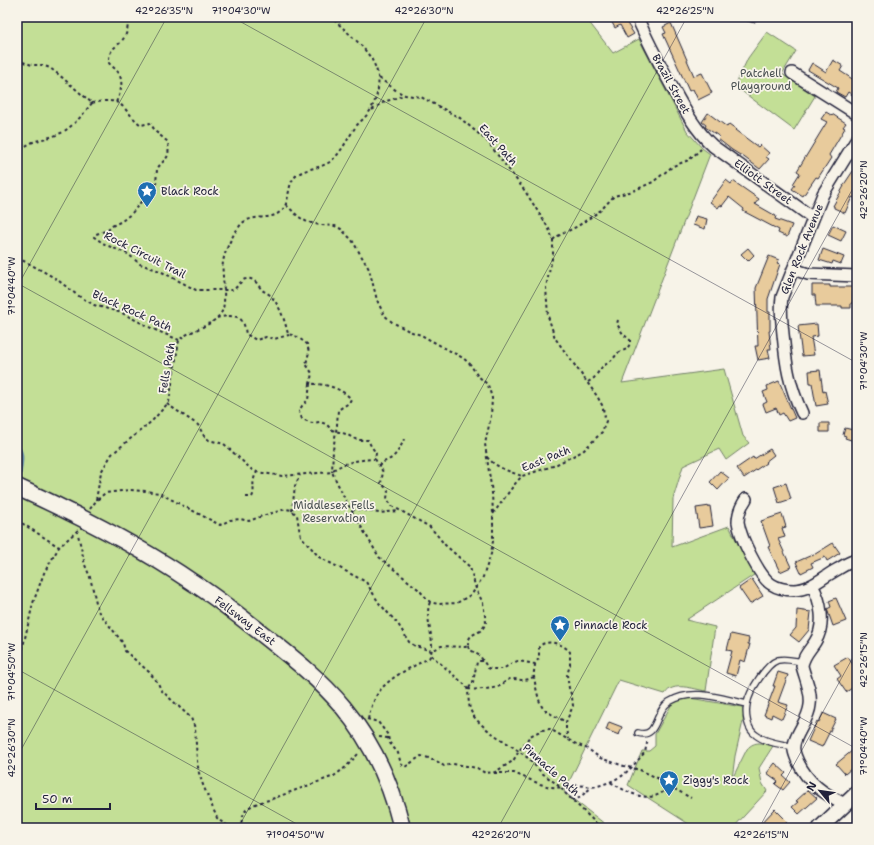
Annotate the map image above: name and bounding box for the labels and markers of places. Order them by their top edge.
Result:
place icon: Black Rock [136,180,158,208]
place label: Black Rock [161,184,219,199]
place icon: Pinnacle Rock [549,614,571,642]
place label: Pinnacle Rock [574,618,648,633]
place icon: Ziggy's Rock [658,769,680,797]
place label: Ziggy's Rock [683,773,749,788]

